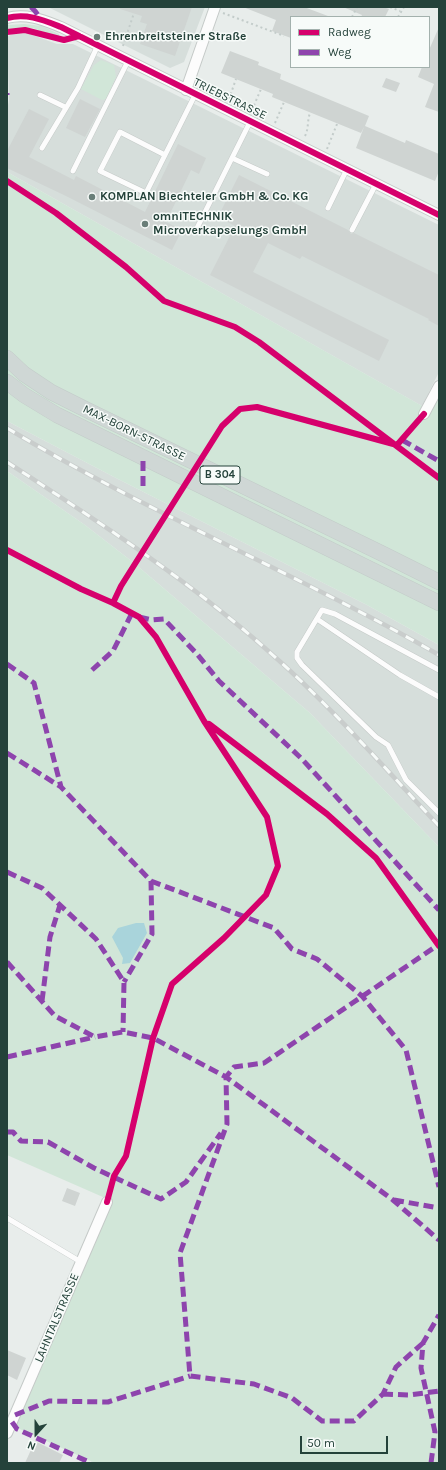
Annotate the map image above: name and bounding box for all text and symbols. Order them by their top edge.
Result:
legend [290,16,430,68]
text: Radweg [328,25,371,39]
place label: Ehrenbreitsteiner Straße [105,30,246,44]
marker: Ehrenbreitsteiner Straße [92,32,102,42]
text: Weg [328,45,351,59]
street label: TRIEBSTRASSE [191,75,269,123]
place label: KOMPLAN Biechteler GmbH & Co. KG [100,190,308,204]
marker: KOMPLAN Biechteler GmbH & Co. KG [87,192,97,202]
place label: omniTECHNIK Microverkapselungs GmbH [153,210,307,238]
marker: omniTECHNIK Microverkapselungs GmbH [140,219,150,229]
street label: MAX-BORN-STRASSE [80,402,188,464]
road number: B 304 [200,466,240,484]
street label: LAHNTALSTRASSE [32,1271,82,1365]
north arrow [16,1414,56,1454]
scale bar [302,1428,390,1454]
text: 50 m [307,1436,335,1450]
text: N [26,1438,38,1453]

